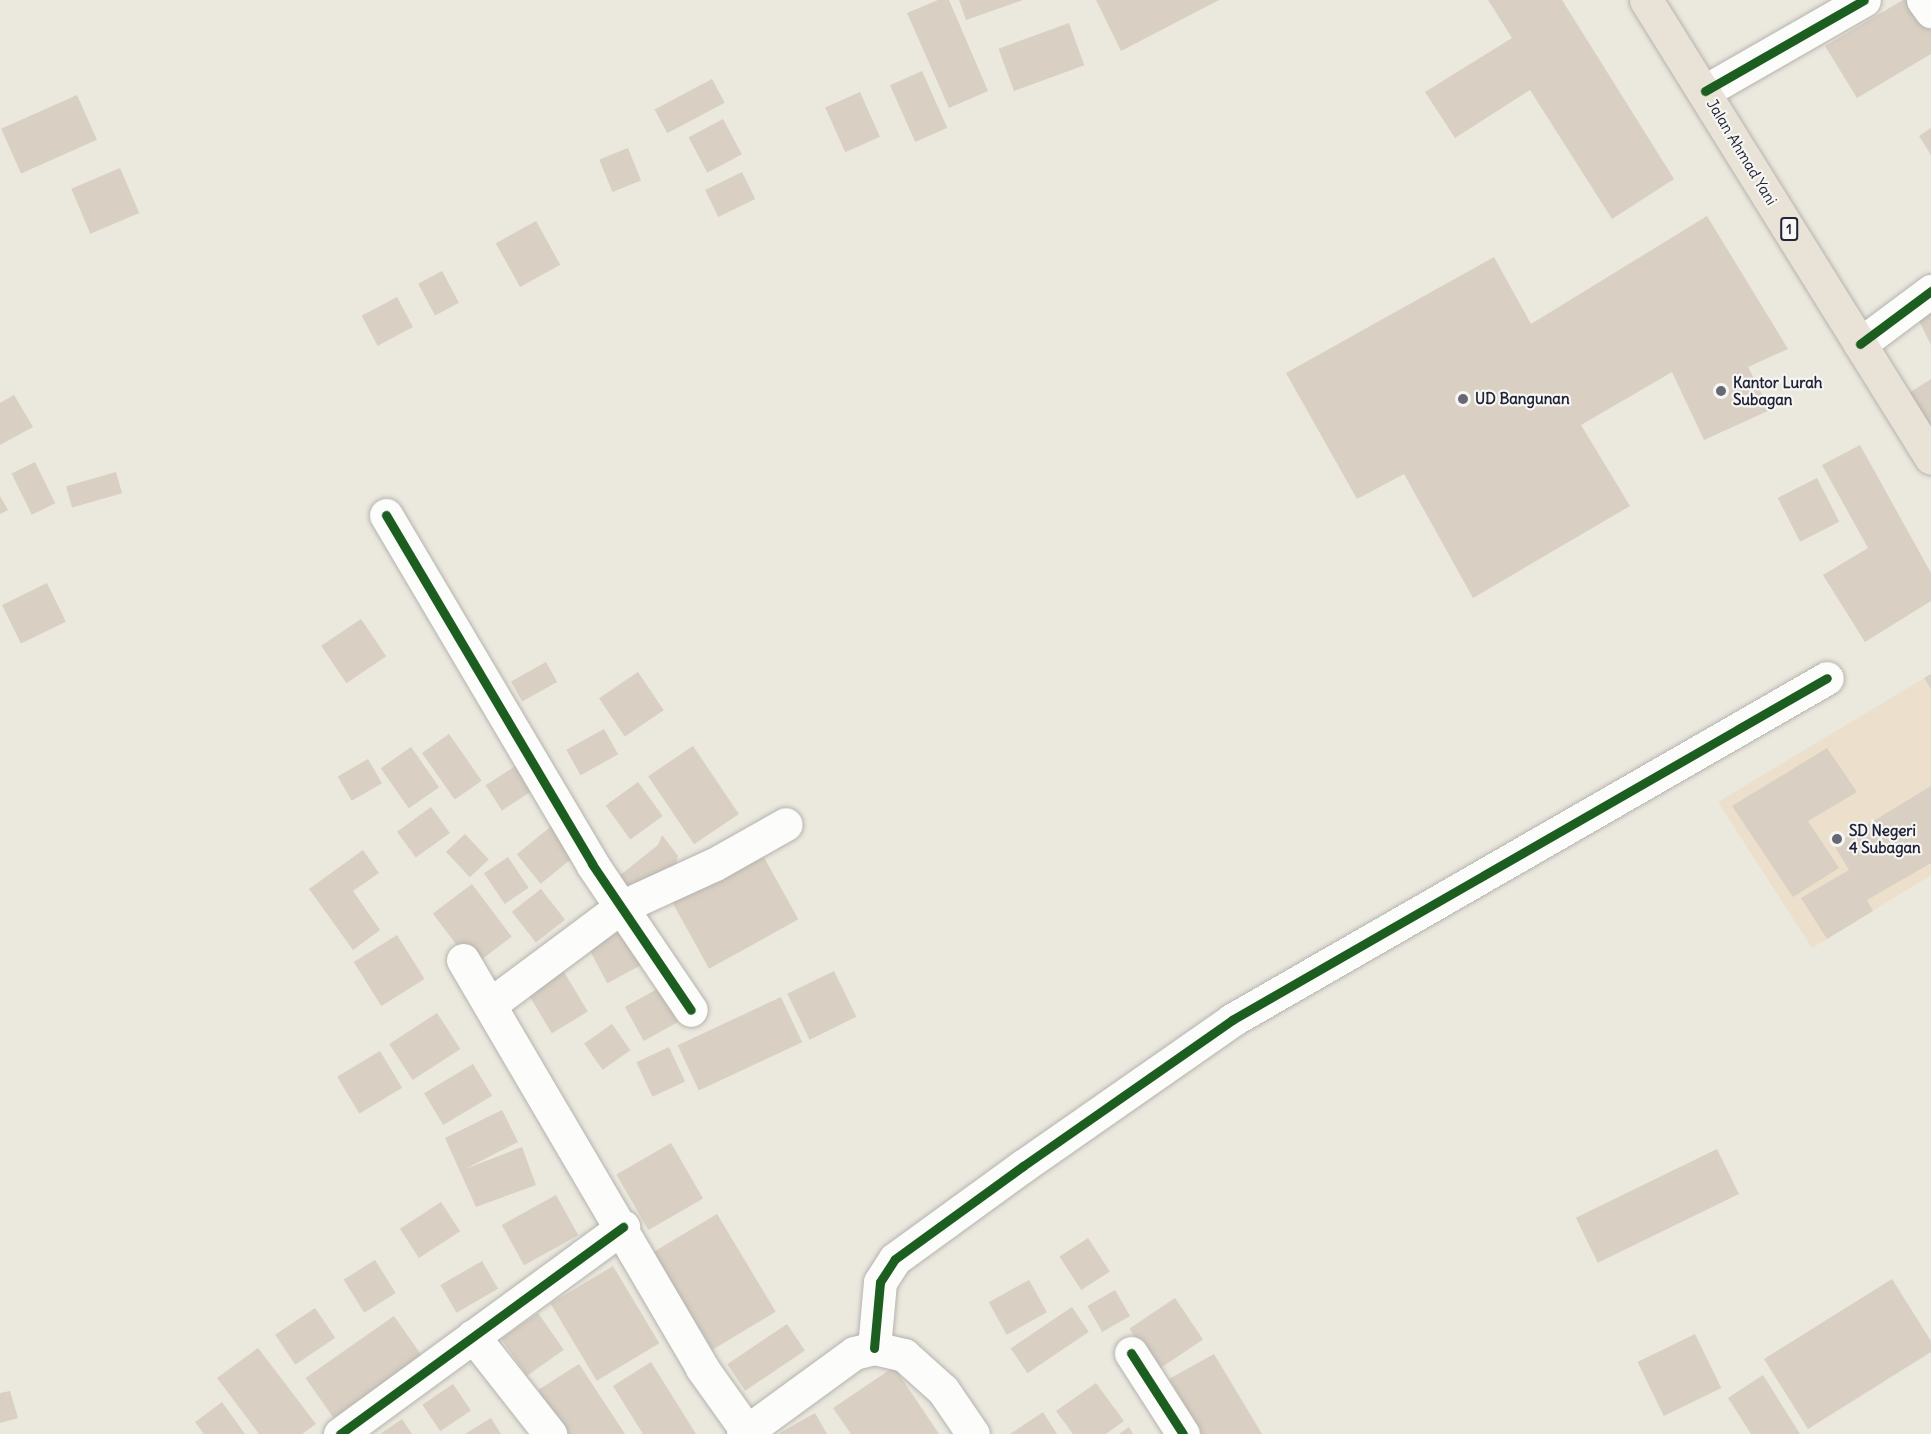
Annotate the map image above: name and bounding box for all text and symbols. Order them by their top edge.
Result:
street label: Jalan Ahmad Yani [1703,96,1781,208]
road number: 1 [1780,218,1798,240]
place label: Kantor Lurah Subagan [1733,373,1822,408]
marker: Kantor Lurah Subagan [1714,384,1728,398]
place label: UD Bangunan [1475,390,1570,408]
marker: UD Bangunan [1456,392,1470,406]
place label: SD Negeri 4 Subagan [1849,821,1921,856]
marker: SD Negeri 4 Subagan [1830,832,1844,846]

